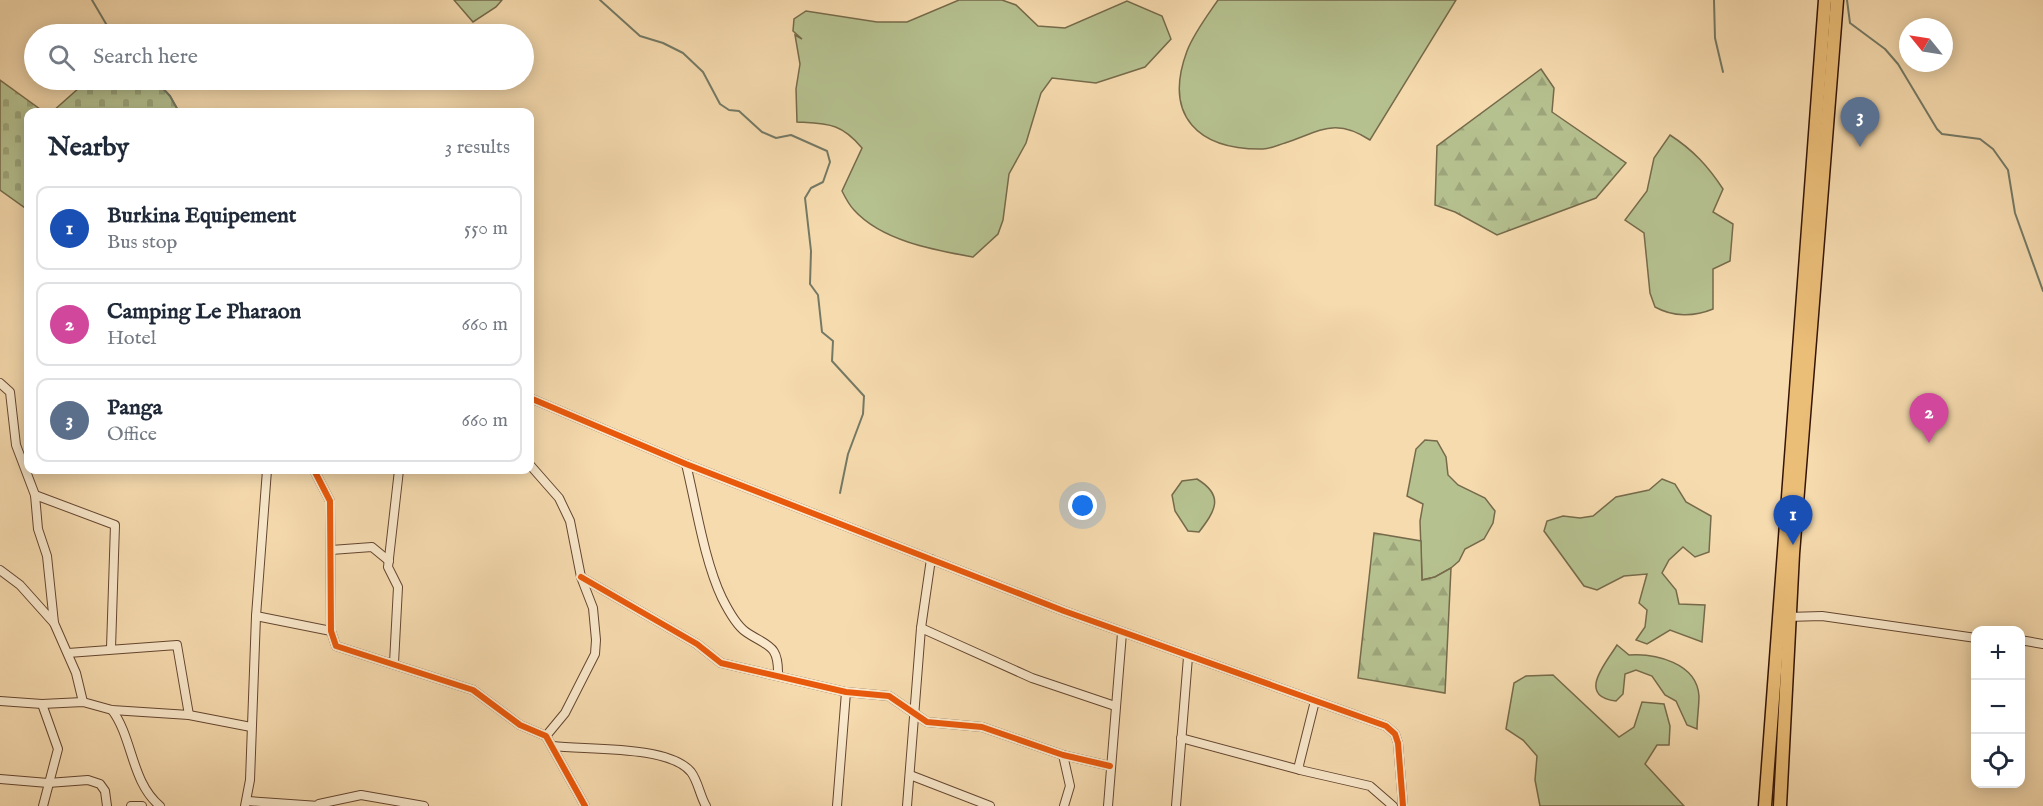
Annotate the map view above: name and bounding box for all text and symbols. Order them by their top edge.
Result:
north arrow [1899,18,1953,72]
search box [24,24,534,90]
icon: search [45,41,78,74]
text: Search here [93,43,198,71]
pin: 3 [1840,98,1880,147]
text: Nearby [48,131,129,164]
text: 3 results [445,135,510,160]
text: Burkina Equipement [107,202,296,230]
text: 1 [66,216,73,241]
text: 550 m [464,216,508,241]
text: Bus stop [107,230,177,255]
text: Camping Le Pharaon [107,298,301,326]
text: 2 [65,312,74,337]
text: 660 m [461,312,508,337]
text: Hotel [107,326,156,351]
text: Panga [107,394,162,422]
pin: 2 [1910,394,1948,443]
text: 3 [66,408,73,433]
text: 660 m [461,408,508,433]
text: Office [107,422,157,447]
your location [1068,491,1097,520]
pin: 1 [1774,496,1812,545]
map controls [1971,626,2025,788]
button: + [1971,626,2025,680]
button: − [1971,680,2025,734]
button: locate [1971,734,2025,788]

